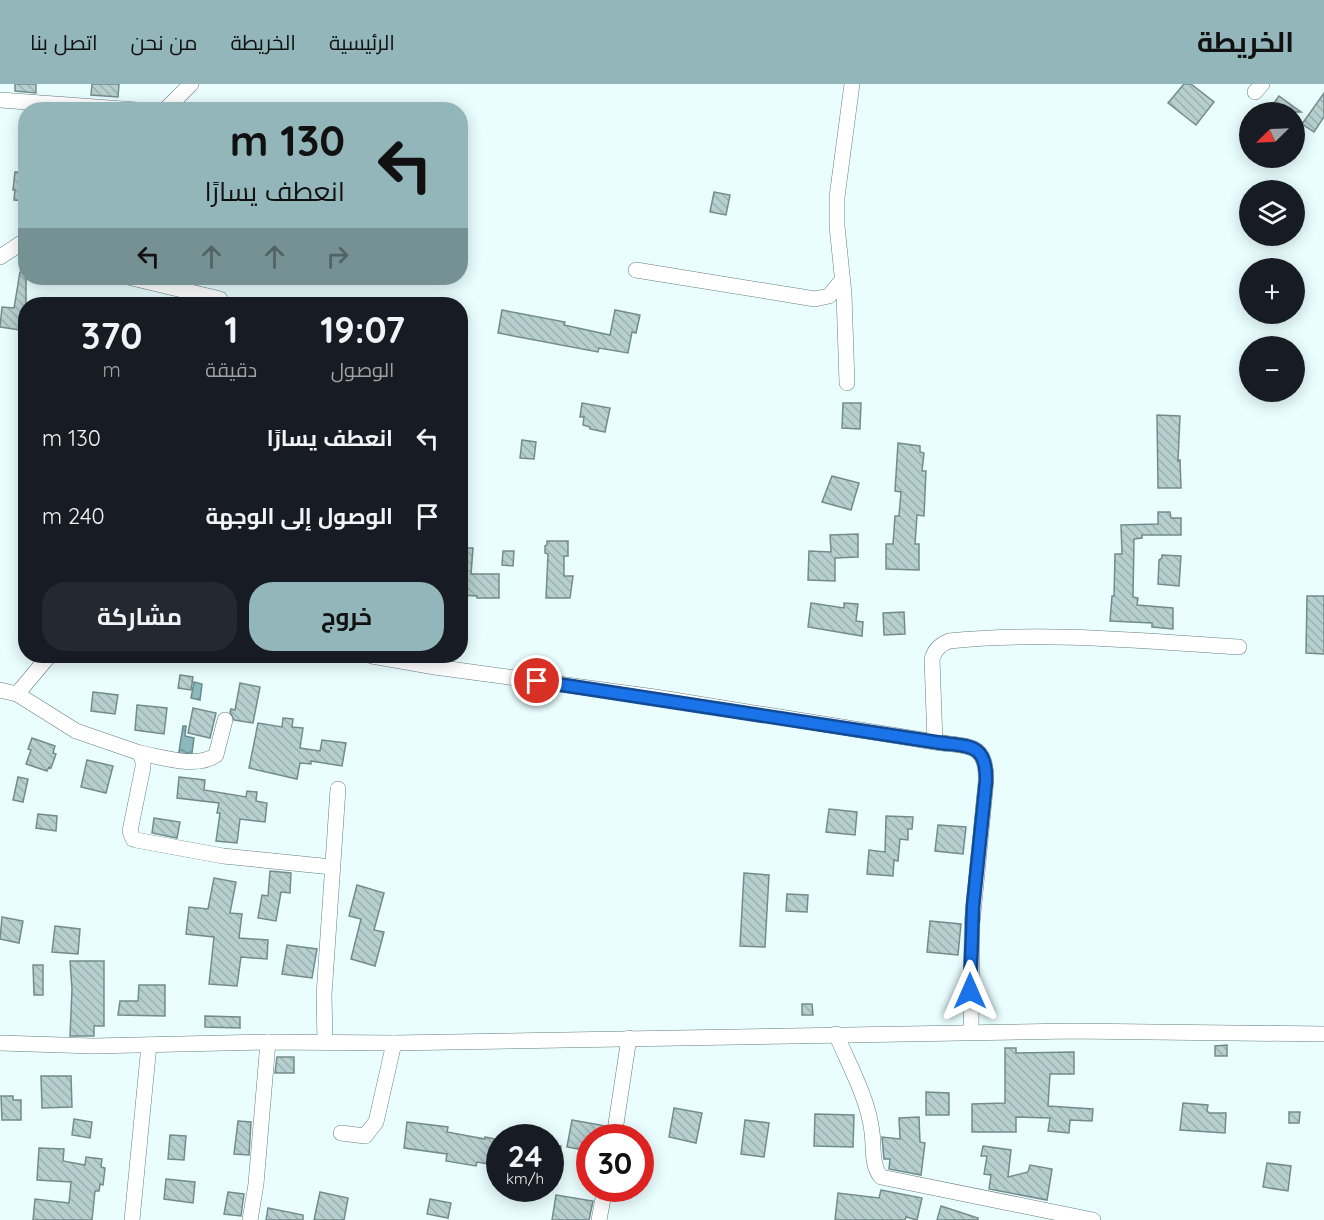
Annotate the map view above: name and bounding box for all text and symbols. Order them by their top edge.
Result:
text: الخريطة [1197,24,1294,59]
text: اتصل بنا [30,29,98,55]
text: من نحن [131,29,197,55]
text: الخريطة [230,29,296,55]
text: الرئيسية [329,29,395,55]
north arrow [1239,102,1305,168]
map controls [1239,102,1305,402]
text: 130 m [230,114,345,167]
icon: left [366,126,444,204]
text: انعطف يسارًا [205,174,345,208]
button: layers [1239,180,1305,246]
icon: left [132,240,165,273]
icon: ahead [195,240,228,273]
icon: ahead [258,240,291,273]
icon: right [321,240,354,273]
button: + [1239,258,1305,324]
text: 1 [224,307,238,352]
text: 19:07 [320,307,405,352]
text: 370 [81,313,142,358]
button: − [1239,336,1305,402]
text: m [103,357,121,382]
text: دقيقة [205,357,257,382]
text: الوصول [331,357,395,382]
icon: left [411,422,444,455]
text: 130 m [42,424,101,452]
text: انعطف يسارًا [267,424,393,452]
icon: arrive [411,500,444,533]
text: 240 m [42,502,105,530]
text: الوصول إلى الوجهة [205,502,393,530]
button: مشاركة [42,582,237,651]
button: خروج [249,582,444,651]
pin [511,655,562,706]
icon: arrive [520,664,553,697]
position arrow [938,959,1002,1023]
speed limit sign: 30 [576,1124,654,1202]
text: 24 [508,1137,542,1175]
text: km/h [506,1169,544,1188]

